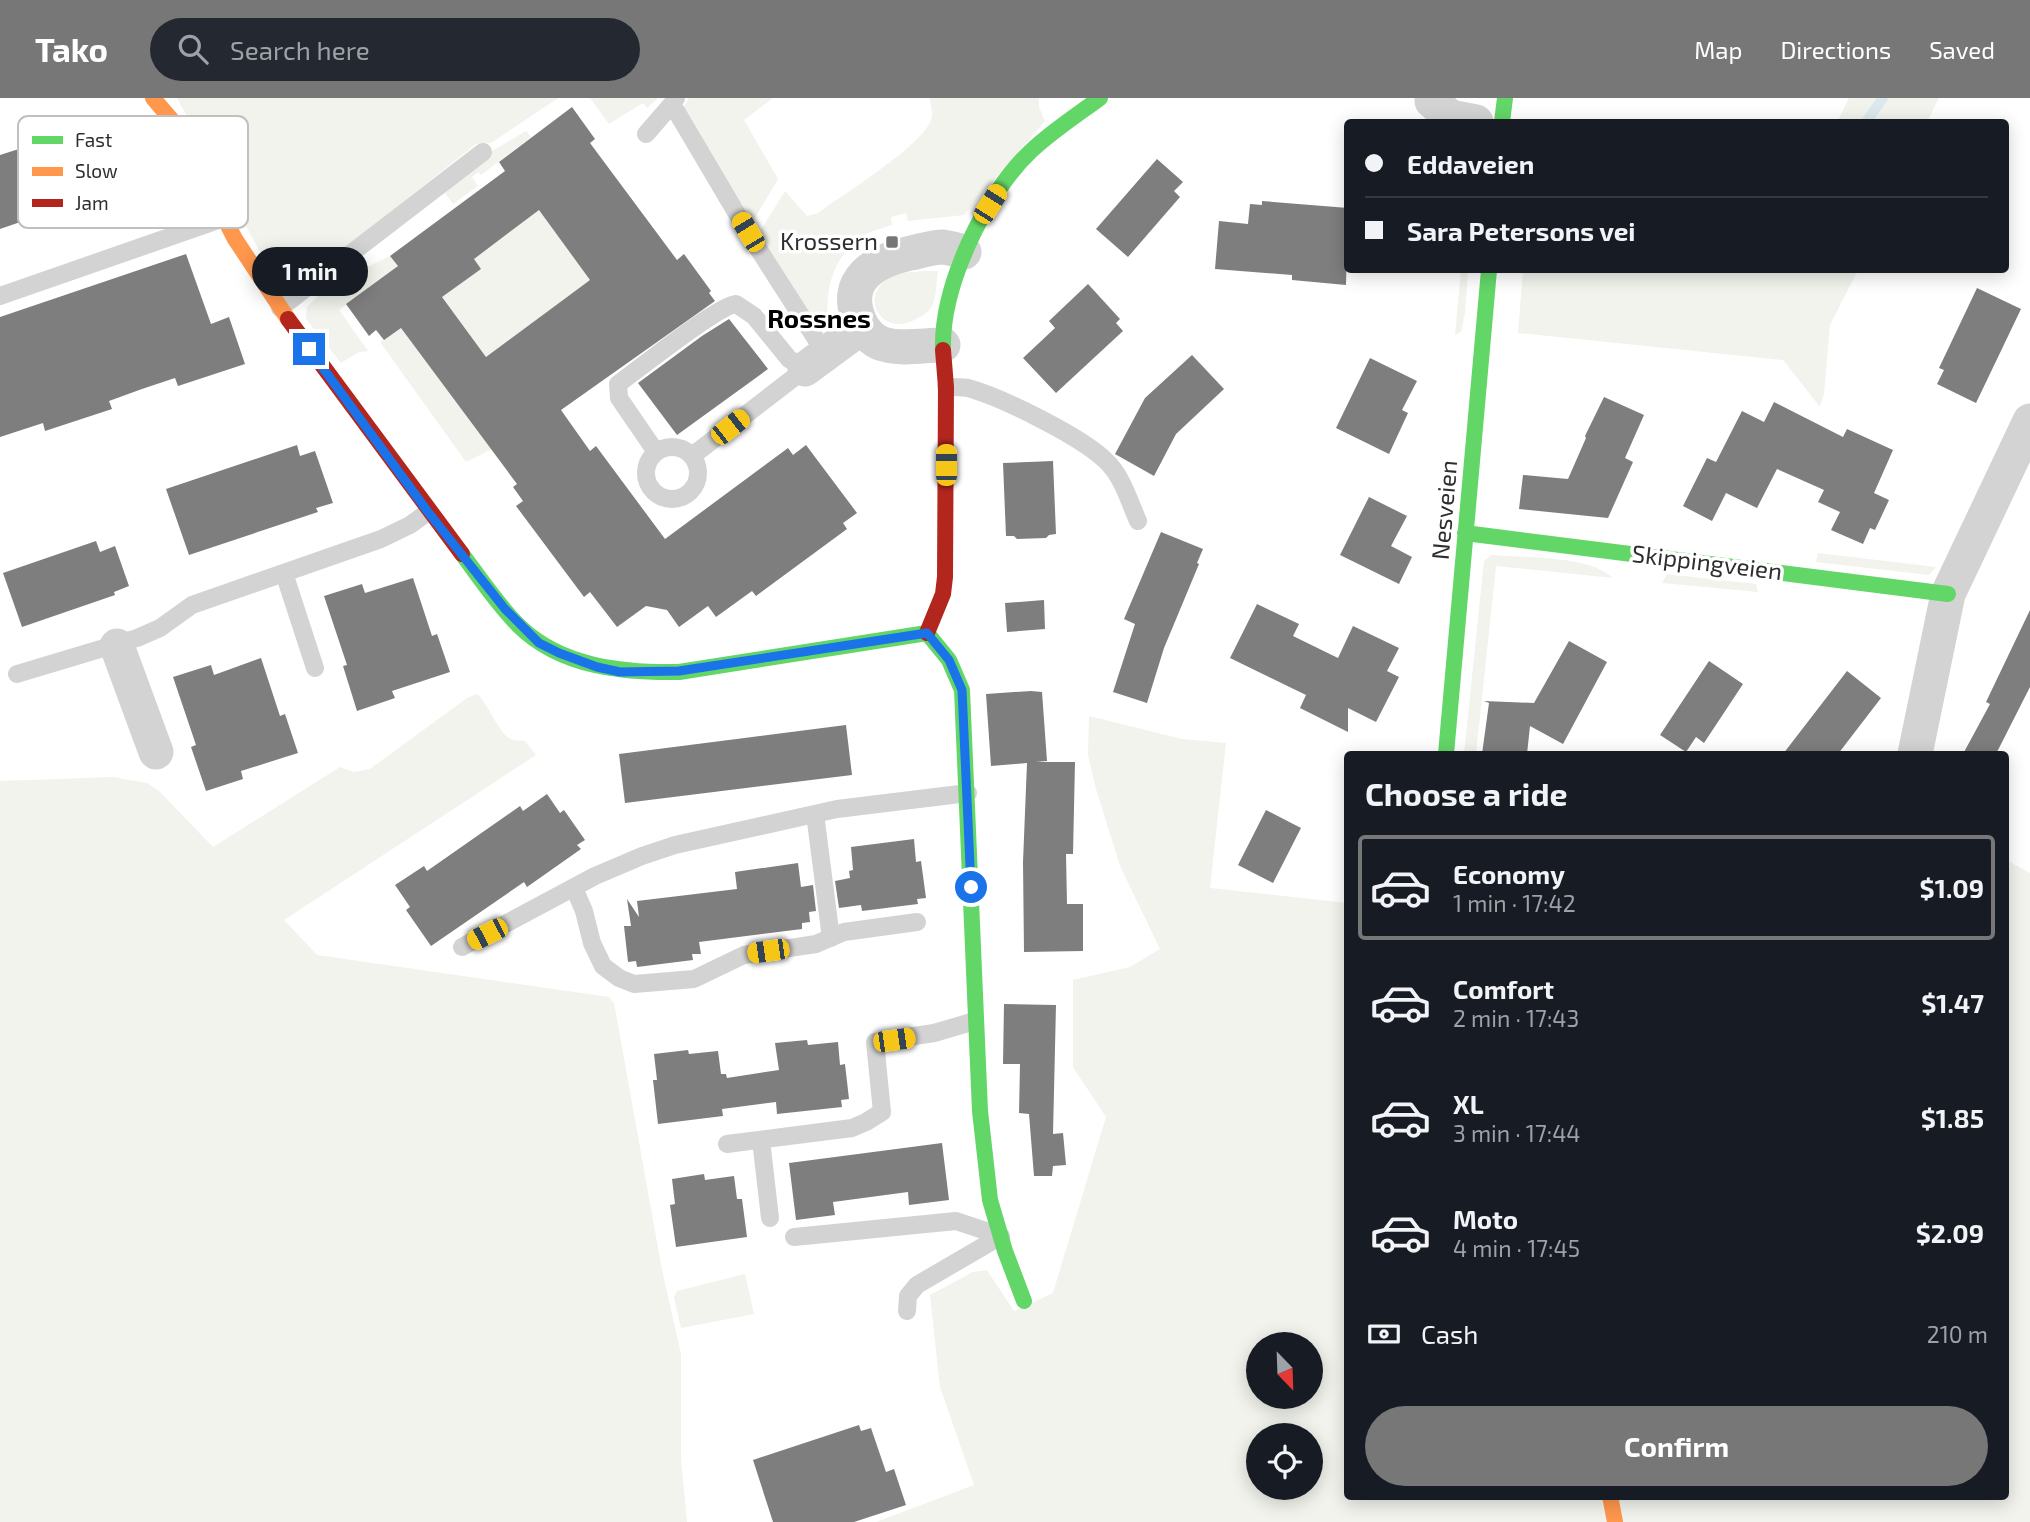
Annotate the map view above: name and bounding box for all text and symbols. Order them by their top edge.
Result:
search box [150,18,640,81]
text: Tako [35,29,108,69]
icon: search [174,30,212,68]
text: Search here [230,34,370,65]
text: Map [1694,35,1742,64]
text: Directions [1780,35,1891,64]
text: Saved [1929,35,1995,64]
legend [18,116,248,228]
text: Fast [75,128,112,151]
text: Eddaveien [1407,148,1534,179]
text: Slow [75,159,118,182]
car [970,181,1011,227]
text: Jam [75,191,109,214]
car [729,209,768,255]
text: Sara Petersons vei [1407,215,1636,246]
place label: Krossern [780,226,878,255]
marker: Krossern [884,234,900,250]
callout: 1 min [251,247,367,296]
text: 1 min [282,257,338,285]
district label: Rossnes [767,302,871,333]
route end [293,333,325,365]
car [707,406,754,448]
car [936,444,957,486]
street label: Nesveien [1425,459,1462,561]
street label: Skippingveien [1630,538,1784,585]
text: Choose a ride [1365,774,1568,812]
icon: car [1369,856,1432,919]
text: Economy [1453,858,1565,889]
route start [955,871,987,903]
text: $1.09 [1920,872,1984,903]
text: 1 min · 17:42 [1453,889,1576,917]
car [464,915,511,953]
car [746,938,791,964]
icon: car [1369,971,1432,1034]
text: Comfort [1453,973,1554,1004]
text: $1.47 [1921,987,1984,1018]
text: 2 min · 17:43 [1453,1004,1579,1032]
car [872,1027,917,1053]
icon: car [1369,1086,1432,1149]
text: XL [1453,1088,1484,1119]
text: $1.85 [1921,1102,1984,1133]
text: 3 min · 17:44 [1453,1119,1580,1147]
icon: car [1369,1201,1432,1264]
text: Moto [1453,1203,1518,1234]
text: $2.09 [1916,1217,1984,1248]
text: 4 min · 17:45 [1453,1234,1580,1262]
icon: cash [1365,1315,1403,1353]
text: Cash [1421,1318,1478,1349]
text: 210 m [1927,1320,1988,1348]
north arrow [1246,1332,1323,1409]
map controls [1246,1332,1323,1500]
button: Confirm [1365,1406,1988,1486]
button: locate [1246,1423,1323,1500]

